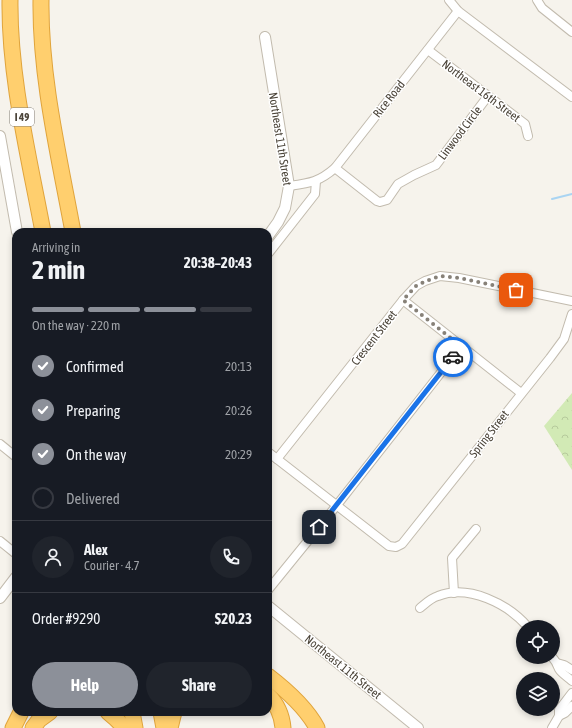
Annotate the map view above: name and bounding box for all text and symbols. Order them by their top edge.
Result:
street label: Northeast 16th Street [439,57,523,125]
street label: Rice Road [370,78,408,120]
street label: Northeast 11th Street [266,91,294,187]
street label: Linwood Circle [435,103,485,163]
road number: I 49 [10,108,34,126]
text: Arriving in [32,240,80,255]
text: 20:38–20:43 [184,254,252,271]
text: 2 min [32,255,85,285]
pin [499,273,533,307]
icon: bag [505,279,527,301]
street label: Crescent Street [348,307,400,368]
text: On the way · 220 m [32,318,120,333]
courier [433,337,473,377]
icon: car [442,346,464,368]
icon: check [32,355,54,377]
text: Confirmed [66,358,124,375]
text: 20:13 [225,359,252,374]
icon: check [32,399,54,421]
text: Preparing [66,402,120,419]
text: 20:26 [225,403,252,418]
street label: Spring Street [466,407,512,460]
icon: check [32,443,54,465]
text: On the way [66,446,127,463]
text: 20:29 [225,447,252,462]
text: Delivered [66,490,120,507]
pin [302,510,336,544]
icon: home [308,516,330,538]
button: person [32,536,74,578]
button: phone [210,536,252,578]
text: Alex [84,541,108,558]
text: Courier · 4.7 [84,558,140,573]
text: Order #9290 [32,610,100,627]
text: $20.23 [215,610,252,627]
map controls [516,620,560,716]
button: locate [516,620,560,664]
street label: Northeast 11th Street [302,632,384,702]
button: Help [32,662,138,708]
button: Share [146,662,252,708]
button: layers [516,672,560,716]

